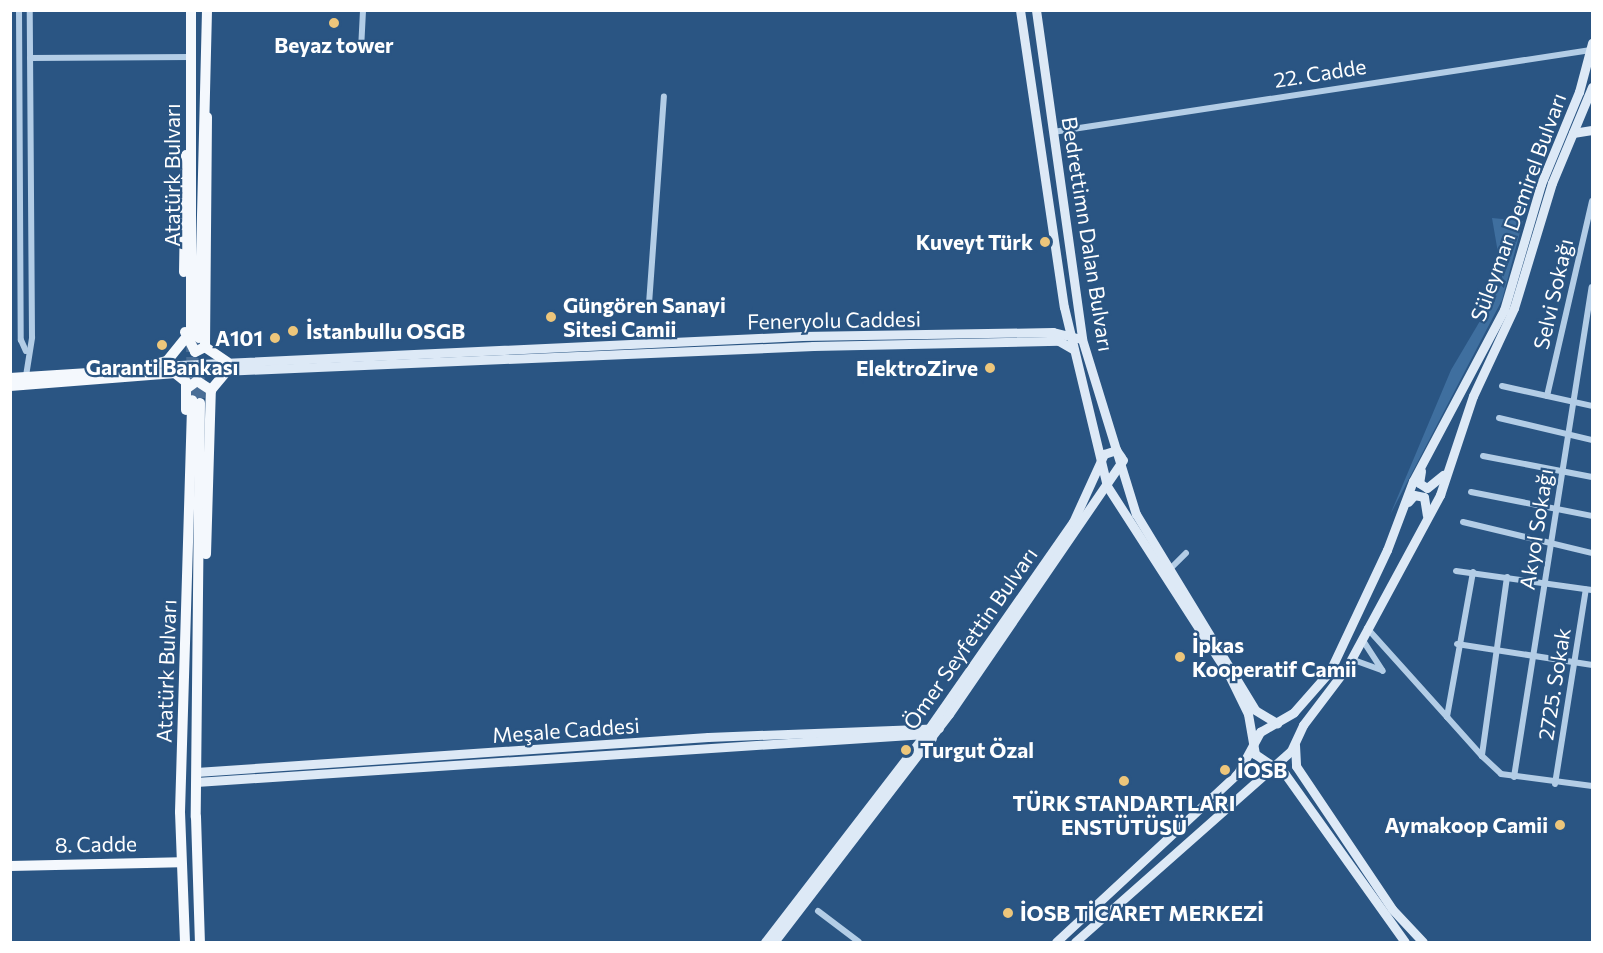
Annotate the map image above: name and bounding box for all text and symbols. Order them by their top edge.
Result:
marker: Beyaz tower [327,16,341,30]
place label: Beyaz tower [274,32,394,58]
street label: 22. Cadde [1272,53,1368,93]
street label: Süleyman Demirel Bulvarı [1465,89,1571,325]
street label: Atatürk Bulvarı [159,103,185,247]
street label: Bedrettimn Dalan Bulvarı [1057,115,1119,353]
place label: Kuveyt Türk [916,229,1033,255]
marker: Kuveyt Türk [1038,235,1052,249]
street label: Selvi Sokağı [1528,236,1578,352]
place label: Güngören Sanayi Sitesi Camii [563,292,726,342]
street label: Feneryolu Caddesi [747,306,921,334]
marker: Güngören Sanayi Sitesi Camii [544,310,558,324]
place label: İstanbullu OSGB [306,318,465,344]
marker: İstanbullu OSGB [284,322,302,340]
place label: A101 [215,325,263,351]
marker: A101 [268,331,282,345]
marker: Garanti Bankası [155,338,169,352]
place label: Garanti Bankası [86,354,238,380]
place label: ElektroZirve [856,355,978,381]
marker: ElektroZirve [983,361,997,375]
street label: Akyol Sokağı [1514,467,1558,591]
street label: Ömer Seyfettin Bulvarı [898,542,1042,734]
street label: Atatürk Bulvarı [151,599,181,743]
street label: 2725. Sokak [1533,626,1575,742]
place label: İpkas Kooperatif Camii [1192,632,1357,682]
marker: İpkas Kooperatif Camii [1173,650,1187,664]
street label: Meşale Caddesi [491,712,641,748]
place label: Turgut Özal [920,737,1034,763]
marker: Turgut Özal [897,741,915,759]
place label: İOSB [1237,757,1287,783]
marker: İOSB [1218,763,1232,777]
marker: TÜRK STANDARTLARI ENSTÜTÜSÜ [1117,774,1131,788]
place label: TÜRK STANDARTLARI ENSTÜTÜSÜ [1013,790,1235,840]
place label: Aymakoop Camii [1385,812,1548,838]
marker: Aymakoop Camii [1553,818,1567,832]
street label: 8. Cadde [55,831,137,857]
place label: İOSB TİCARET MERKEZİ [1020,900,1264,926]
marker: İOSB TİCARET MERKEZİ [1001,906,1015,920]

